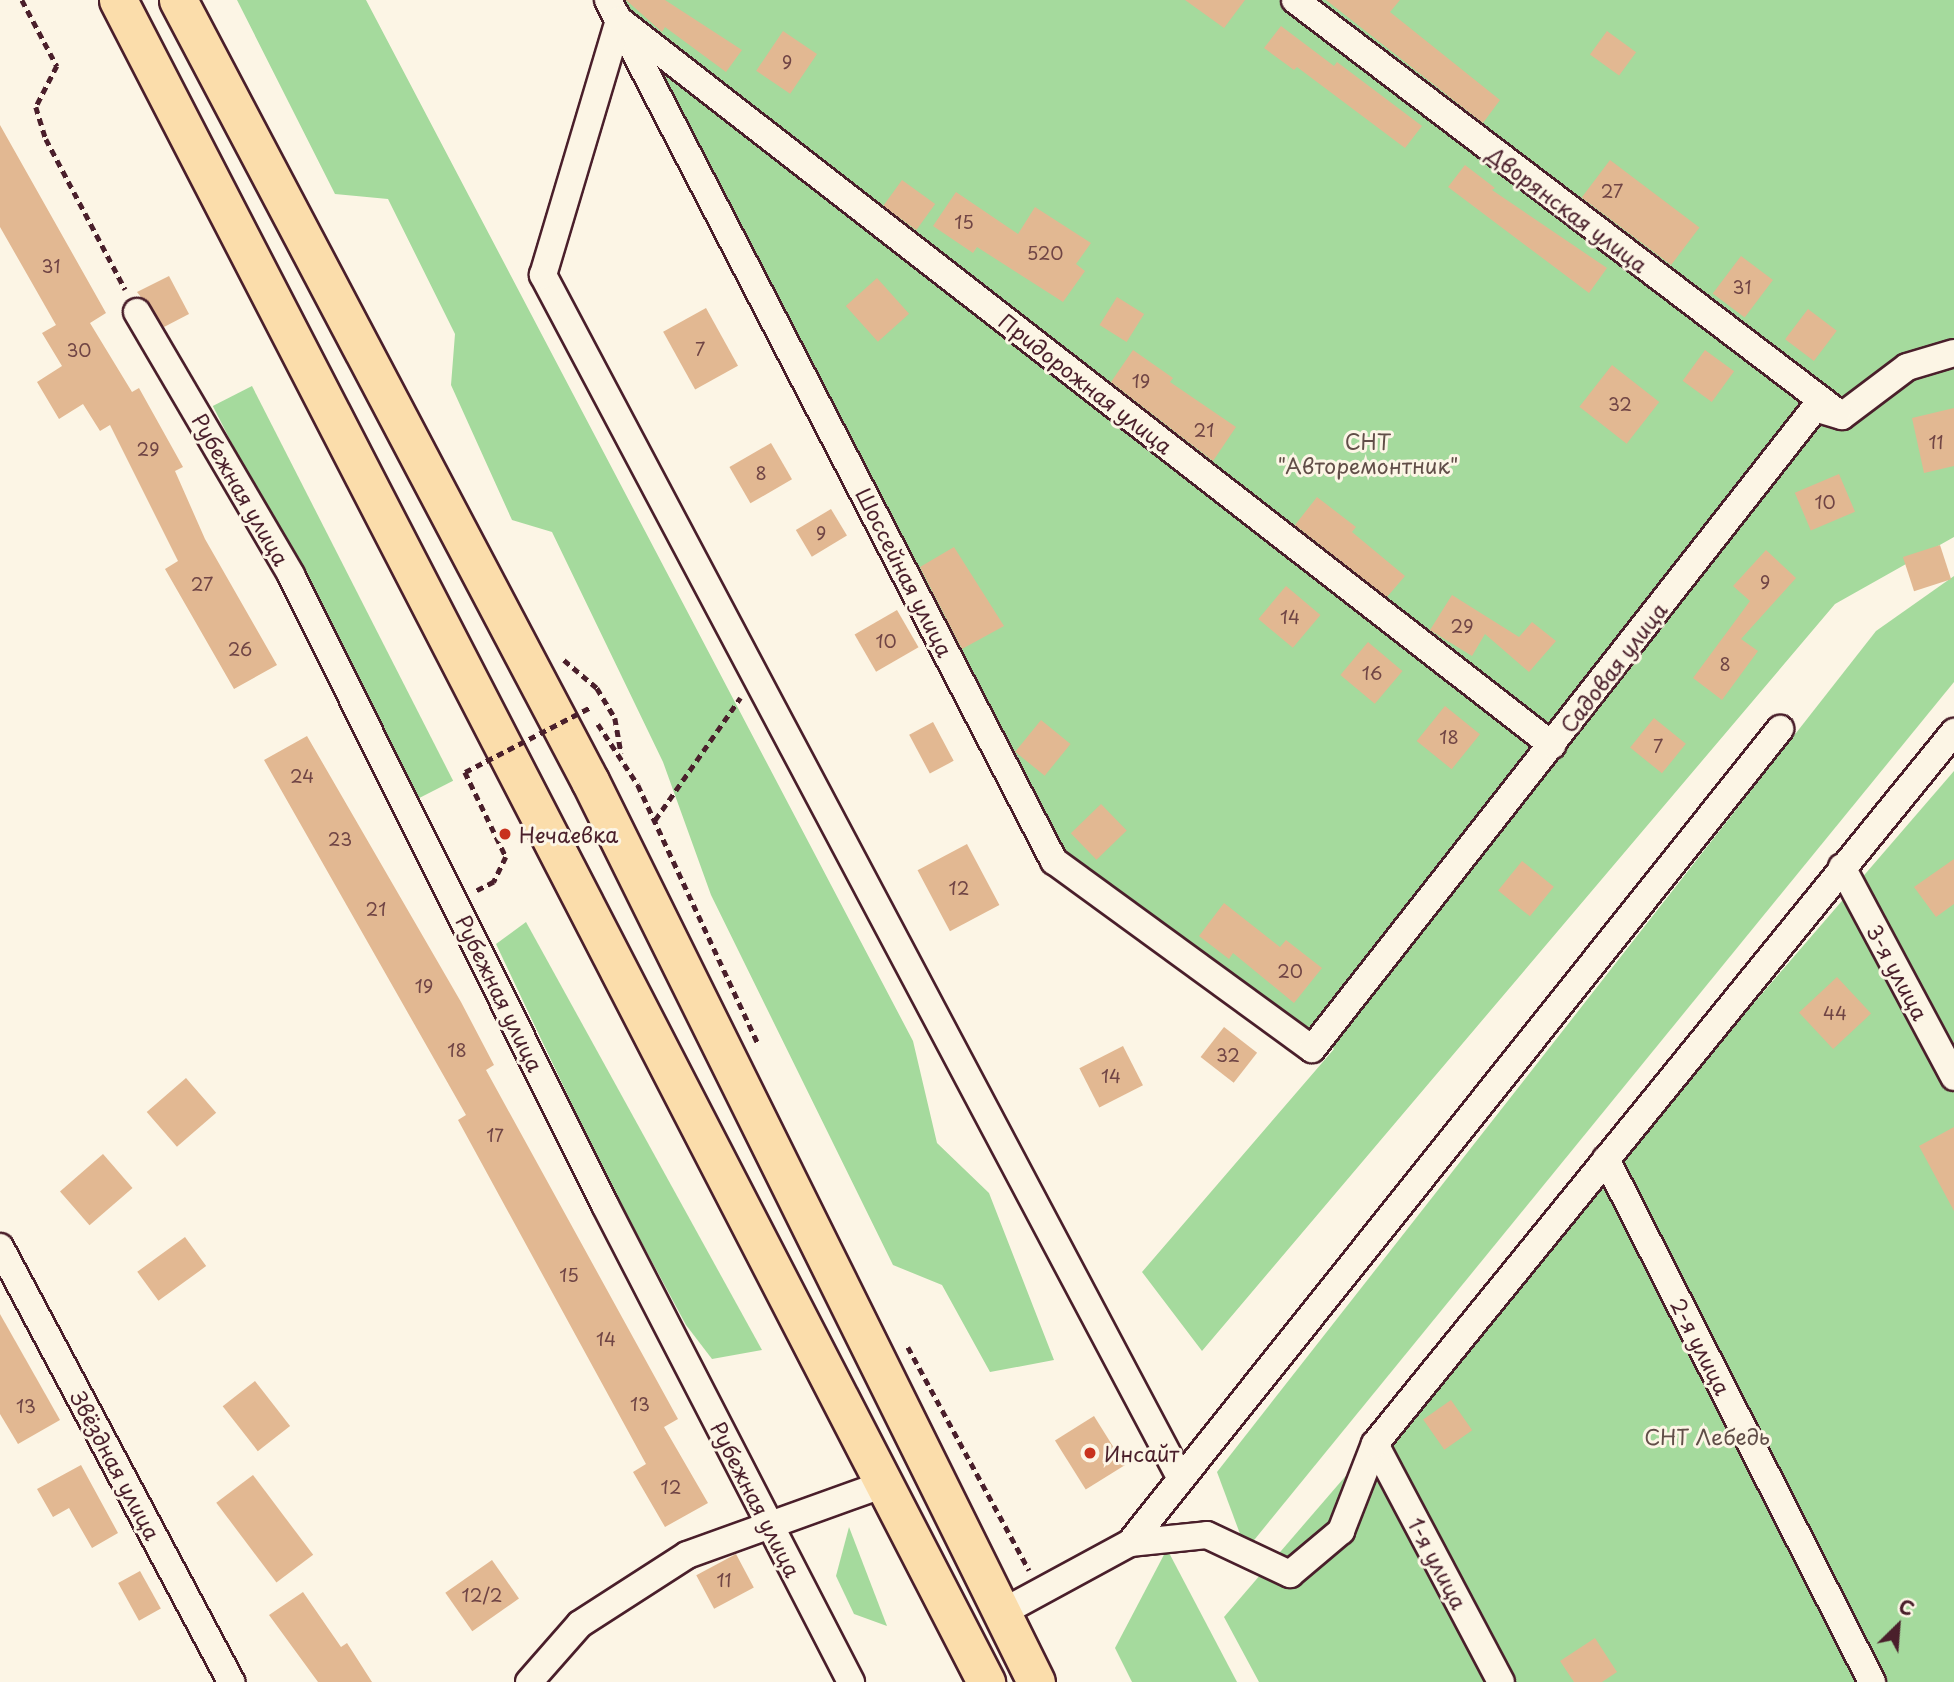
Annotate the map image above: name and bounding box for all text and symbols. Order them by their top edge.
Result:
house number: 9 [782,51,792,73]
street label: Дворянская улица [1483,140,1653,278]
house number: 27 [1601,180,1623,202]
house number: 15 [954,211,974,233]
house number: 520 [1027,242,1063,264]
house number: 31 [42,255,60,277]
house number: 31 [1733,276,1751,298]
street label: Придорожная улица [994,307,1178,459]
house number: 7 [695,338,705,360]
house number: 30 [66,339,92,361]
house number: 19 [1132,370,1150,392]
house number: 32 [1608,393,1632,415]
street label: Рубежная улица [187,408,295,570]
house number: 21 [1194,419,1214,441]
park label: СНТ "Авторемонтник" [1277,428,1459,478]
house number: 11 [1928,431,1944,453]
house number: 29 [137,438,159,460]
house number: 8 [755,462,767,484]
street label: Шоссейная улица [851,483,959,661]
house number: 10 [1814,491,1836,513]
house number: 9 [816,522,826,544]
house number: 9 [1760,571,1770,593]
house number: 27 [191,573,213,595]
street label: Садовая улица [1554,597,1672,737]
house number: 14 [1280,606,1300,628]
house number: 29 [1451,615,1473,637]
house number: 10 [875,630,897,652]
house number: 26 [228,638,252,660]
house number: 8 [1719,653,1731,675]
house number: 16 [1362,662,1382,684]
house number: 18 [1439,726,1459,748]
house number: 7 [1653,735,1663,757]
house number: 24 [290,765,314,787]
place label: Нечаевка [519,821,618,847]
marker: Нечаевка [497,826,513,842]
house number: 23 [328,828,352,850]
house number: 12 [949,877,969,899]
house number: 21 [366,898,386,920]
street label: Рубежная улица [451,910,549,1076]
street label: 3-я улица [1862,920,1934,1024]
house number: 20 [1277,960,1303,982]
house number: 19 [415,975,433,997]
house number: 44 [1823,1002,1847,1024]
house number: 18 [447,1039,467,1061]
house number: 32 [1216,1044,1240,1066]
house number: 14 [1101,1065,1121,1087]
house number: 17 [486,1124,504,1146]
house number: 15 [559,1264,579,1286]
street label: 2-я улица [1666,1293,1736,1399]
house number: 14 [596,1328,616,1350]
street label: Звёздная улица [66,1386,166,1544]
house number: 13 [630,1393,650,1415]
house number: 13 [16,1395,36,1417]
street label: Рубежная улица [706,1416,806,1582]
park label: СНТ Лебедь [1643,1423,1771,1449]
place label: Инсайт [1104,1440,1179,1466]
marker: Инсайт [1082,1445,1098,1461]
house number: 12 [661,1476,681,1498]
street label: 1-я улица [1403,1513,1473,1613]
house number: 11 [716,1569,732,1591]
house number: 12/2 [462,1584,502,1606]
north arrow [1863,1591,1933,1661]
text: С [1894,1591,1919,1623]

